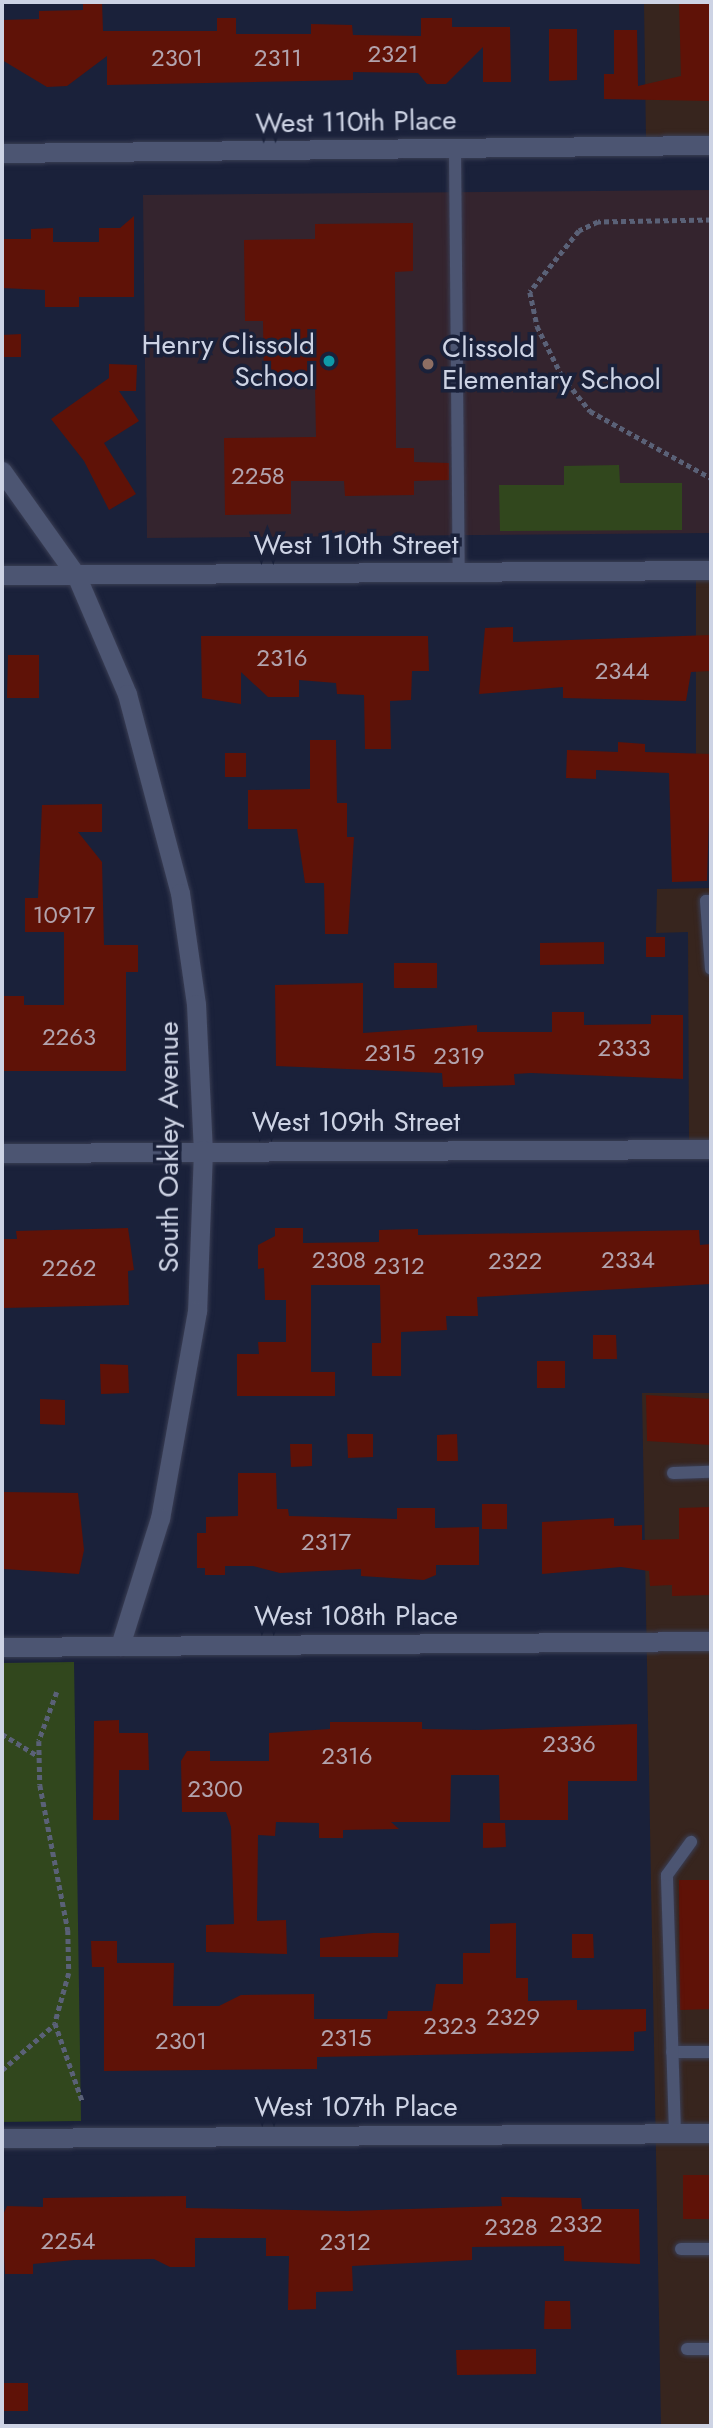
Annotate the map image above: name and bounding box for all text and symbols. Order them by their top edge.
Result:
house number: 2321 [367,40,419,68]
house number: 2301 [151,44,203,72]
house number: 2311 [254,44,302,72]
street label: West 110th Place [255,103,457,141]
place label: Henry Clissold School [142,328,315,394]
place label: Clissold Elementary School [442,331,661,397]
marker: Henry Clissold School [321,353,337,369]
marker: Clissold Elementary School [420,356,436,372]
house number: 2258 [231,462,285,490]
street label: West 110th Street [254,528,458,562]
house number: 2316 [256,644,308,672]
house number: 2344 [595,657,649,685]
house number: 10917 [33,901,95,929]
street label: South Oakley Avenue [152,1021,186,1273]
house number: 2263 [42,1023,96,1051]
house number: 2333 [598,1034,650,1062]
house number: 2315 [364,1039,416,1067]
house number: 2319 [433,1042,485,1070]
street label: West 109th Street [252,1105,460,1139]
house number: 2308 [312,1246,366,1274]
house number: 2334 [601,1246,655,1274]
house number: 2322 [488,1247,542,1275]
house number: 2312 [373,1252,425,1280]
house number: 2262 [42,1254,96,1282]
house number: 2317 [301,1528,351,1556]
street label: West 108th Place [254,1599,458,1633]
house number: 2336 [542,1730,596,1758]
house number: 2316 [321,1742,373,1770]
house number: 2300 [187,1775,243,1803]
house number: 2329 [486,2003,540,2031]
house number: 2323 [423,2012,477,2040]
house number: 2315 [320,2024,372,2052]
house number: 2301 [155,2027,207,2055]
street label: West 107th Place [254,2090,458,2124]
house number: 2332 [549,2210,603,2238]
house number: 2328 [484,2213,538,2241]
house number: 2254 [41,2227,95,2255]
house number: 2312 [319,2228,371,2256]

